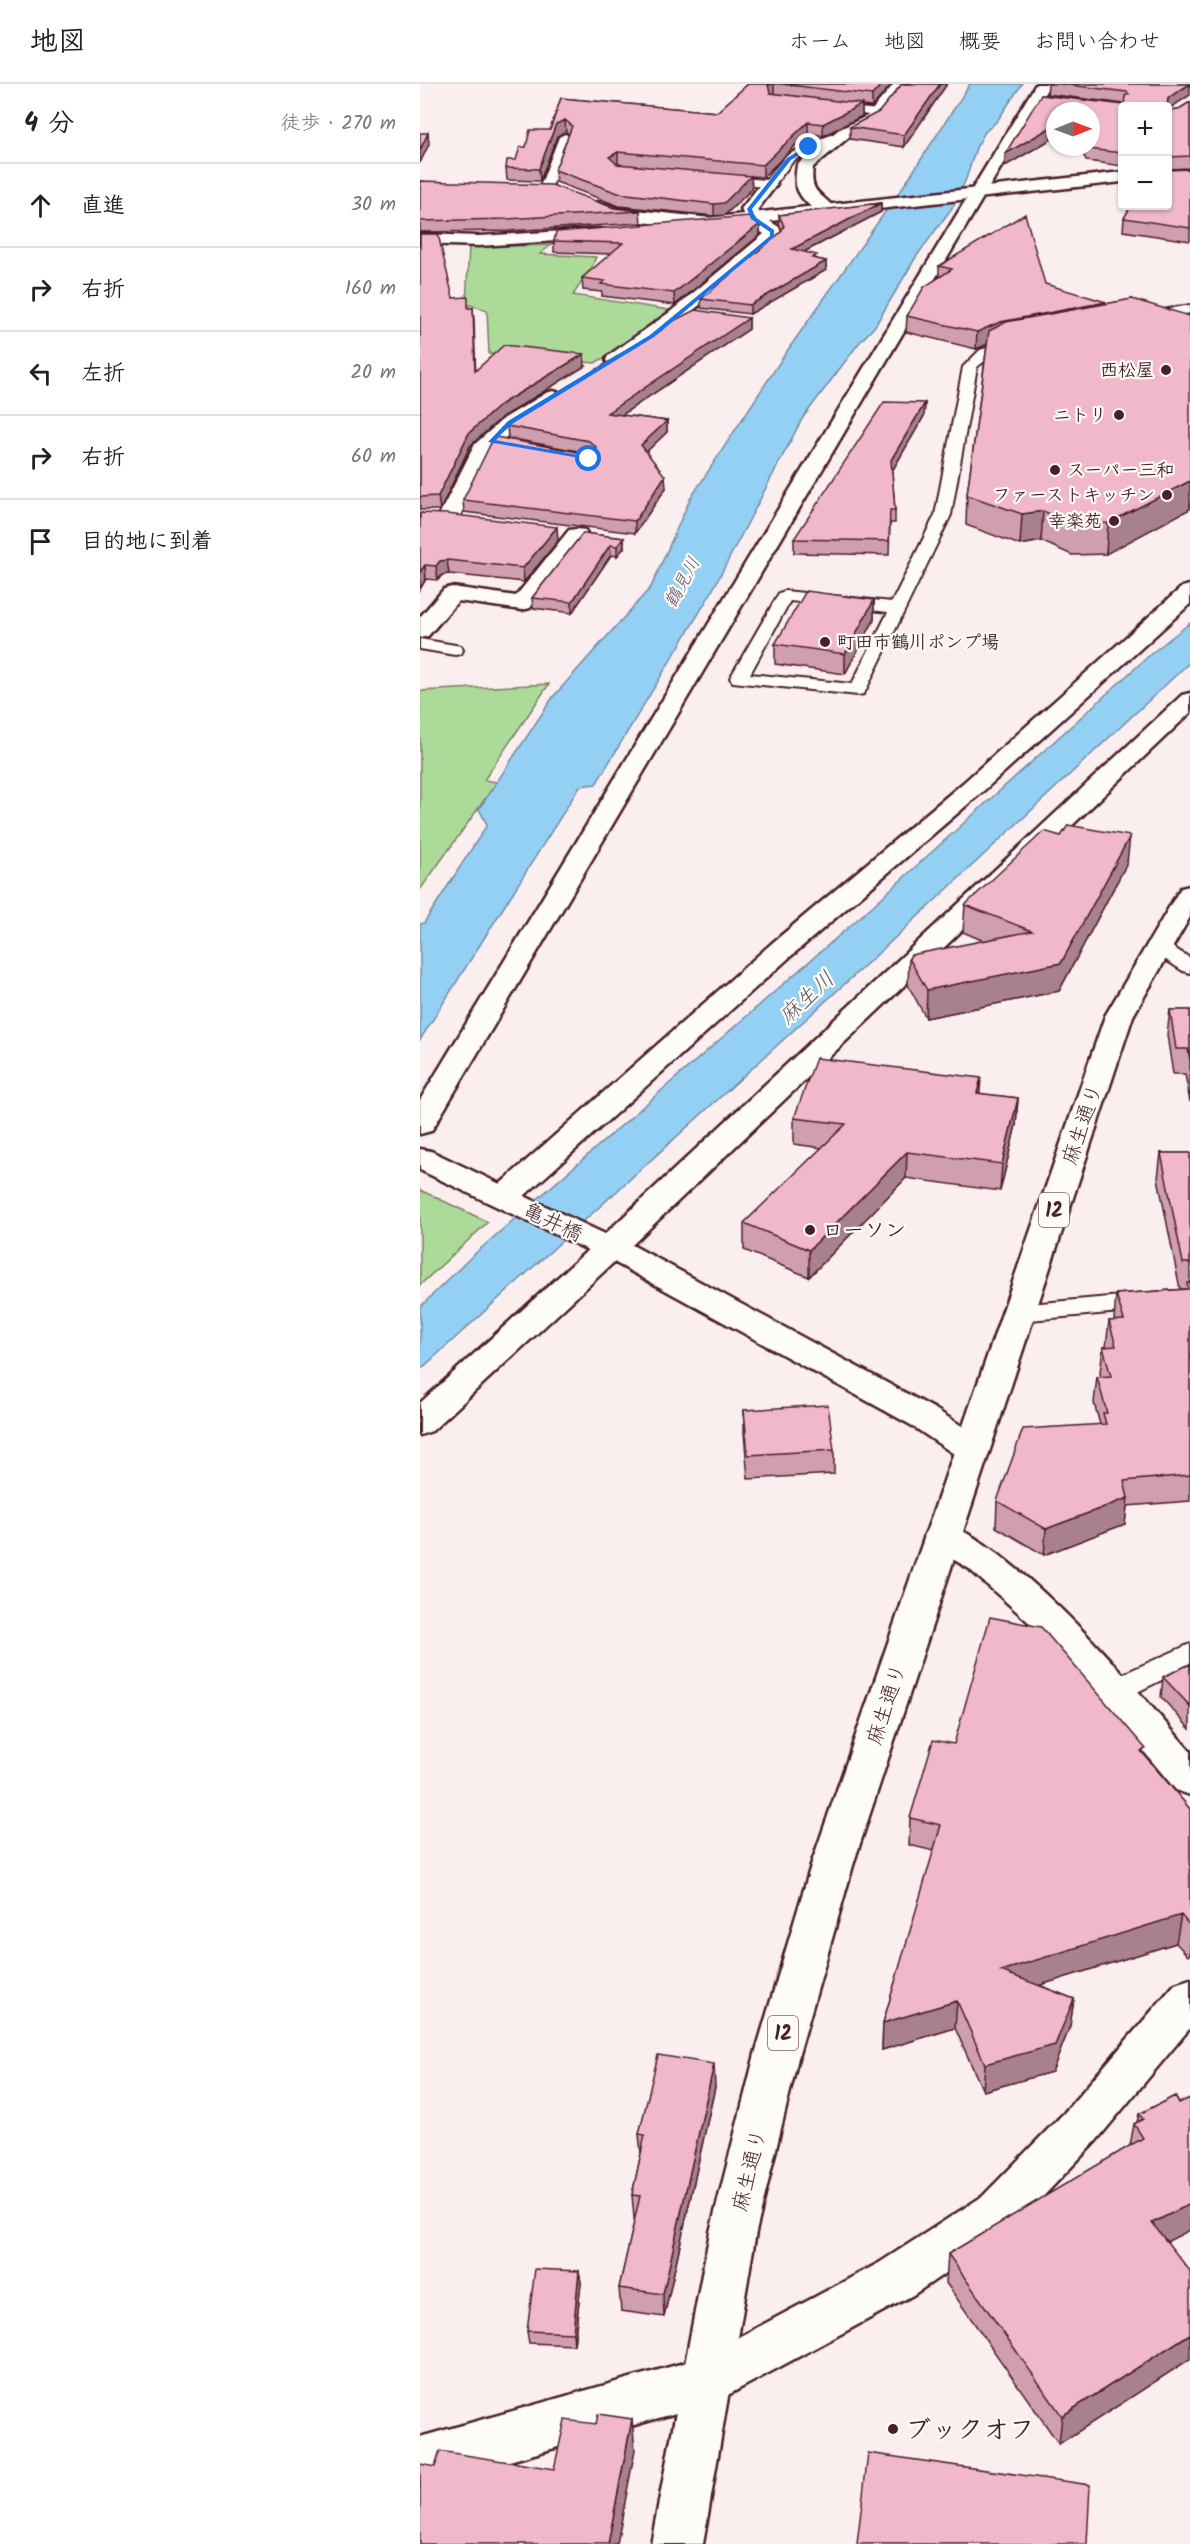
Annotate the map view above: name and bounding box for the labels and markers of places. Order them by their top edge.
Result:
place label: 西松屋 [1100,357,1154,386]
marker: 西松屋 [1159,363,1173,377]
place label: ニトリ [1053,402,1107,431]
marker: ニトリ [1112,408,1126,422]
place label: スーパー三和 [1067,457,1174,486]
marker: スーパー三和 [1048,463,1062,477]
place label: ファーストキッチン [993,482,1155,511]
marker: ファーストキッチン [1160,488,1174,502]
place label: 幸楽苑 [1048,508,1102,537]
marker: 幸楽苑 [1107,514,1121,528]
place label: 町田市鶴川ポンプ場 [837,629,999,658]
marker: 町田市鶴川ポンプ場 [818,635,832,649]
place label: ローソン [822,1215,906,1248]
marker: ローソン [803,1223,817,1237]
place label: ブックオフ [905,2410,1035,2452]
marker: ブックオフ [886,2422,900,2436]

